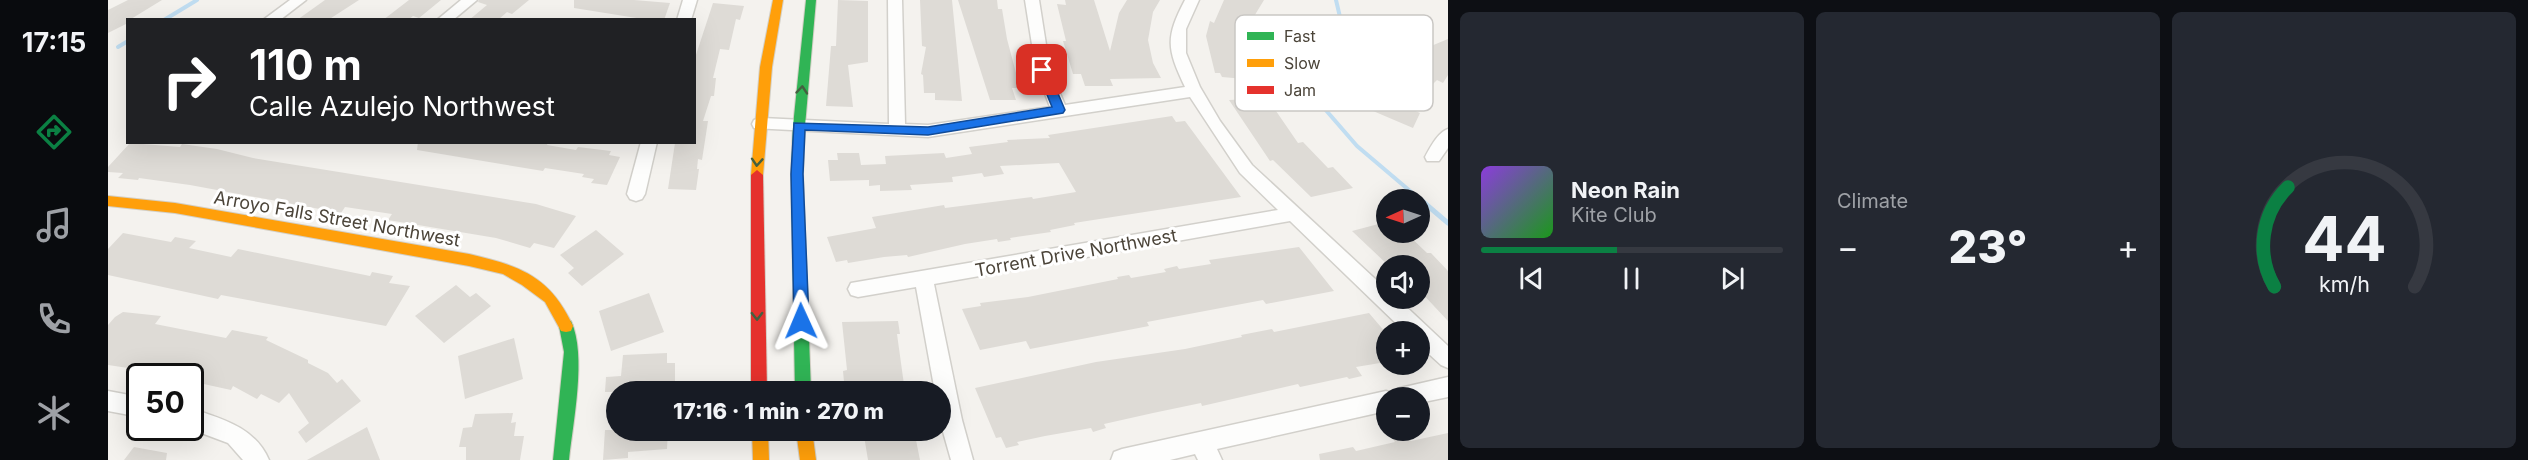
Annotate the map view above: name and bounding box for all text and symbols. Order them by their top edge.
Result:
legend [1235,15,1433,111]
text: 17:15 [22,26,86,59]
text: Fast [1284,26,1316,46]
text: 110 m [249,39,362,90]
icon: right [150,42,228,120]
pin [1016,44,1067,95]
icon: arrive [1025,53,1058,86]
text: Slow [1284,53,1321,73]
text: Jam [1284,80,1316,100]
one-way arrow [795,86,808,95]
text: Calle Azulejo Northwest [249,90,555,123]
icon: directions [33,111,75,153]
one-way arrow [751,158,764,167]
text: Neon Rain [1571,177,1680,203]
street label: Arroyo Falls Street Northwest [212,186,462,251]
north arrow [1376,189,1430,243]
map controls [1376,189,1430,441]
text: Climate [1837,189,1908,213]
text: 44 [2302,201,2386,276]
text: Kite Club [1571,203,1657,227]
icon: music [33,204,75,246]
text: 23° [1949,219,2027,274]
street label: Torrent Drive Northwest [973,224,1179,281]
text: − [1837,227,1859,267]
text: + [2117,227,2139,267]
button: sound [1376,255,1430,309]
icon: previous [1515,262,1548,295]
icon: pause [1615,262,1648,295]
icon: next [1716,262,1749,295]
text: km/h [2319,271,2369,297]
position arrow [769,289,833,353]
icon: phone [33,298,75,340]
one-way arrow [751,312,763,321]
button: + [1376,321,1430,375]
speed limit sign: 50 [126,363,204,441]
button: − [1376,387,1430,441]
icon: climate [33,392,75,434]
text: 17:16 · 1 min · 270 m [673,398,884,424]

